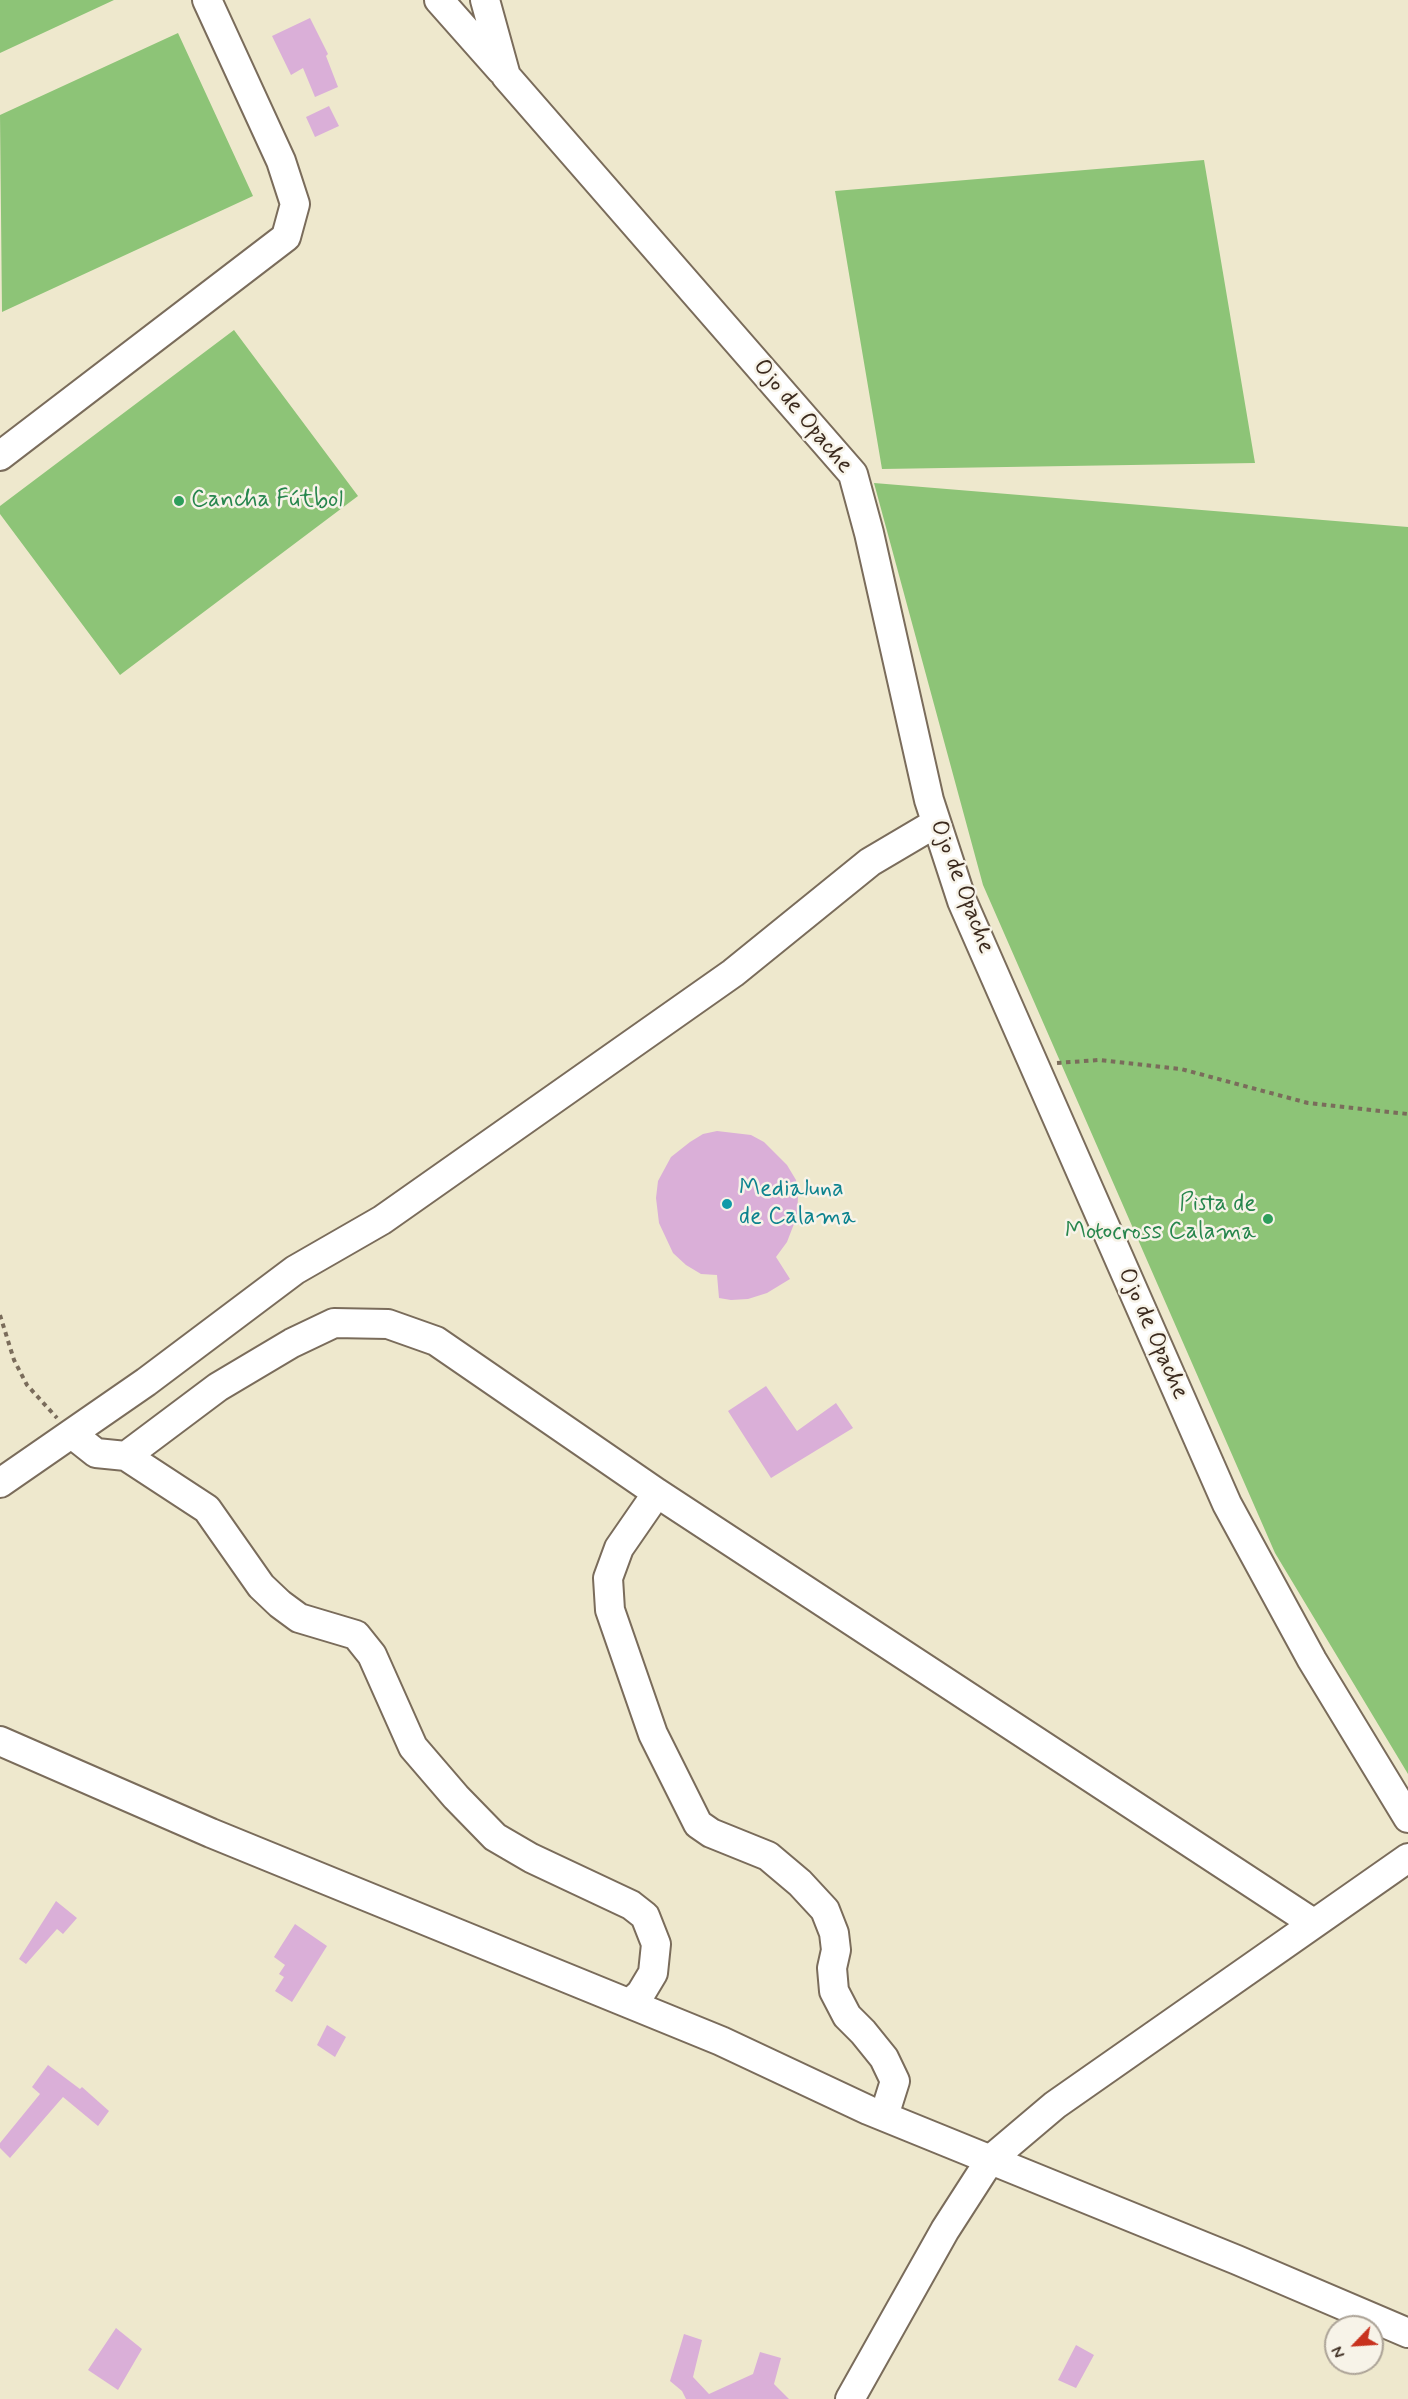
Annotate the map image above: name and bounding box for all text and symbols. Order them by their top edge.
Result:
street label: Ojo de Opache [746,354,858,480]
place label: Cancha Fútbol [191,487,343,515]
marker: Cancha Fútbol [172,494,186,508]
street label: Ojo de Opache [922,816,1000,958]
place label: Medialuna de Calama [739,1176,856,1232]
place label: Pista de Motocross Calama [1065,1191,1256,1247]
marker: Medialuna de Calama [720,1197,734,1211]
marker: Pista de Motocross Calama [1261,1212,1275,1226]
street label: Ojo de Opache [1110,1264,1194,1404]
north arrow [1324,2315,1384,2375]
text: N [1327,2343,1351,2361]

